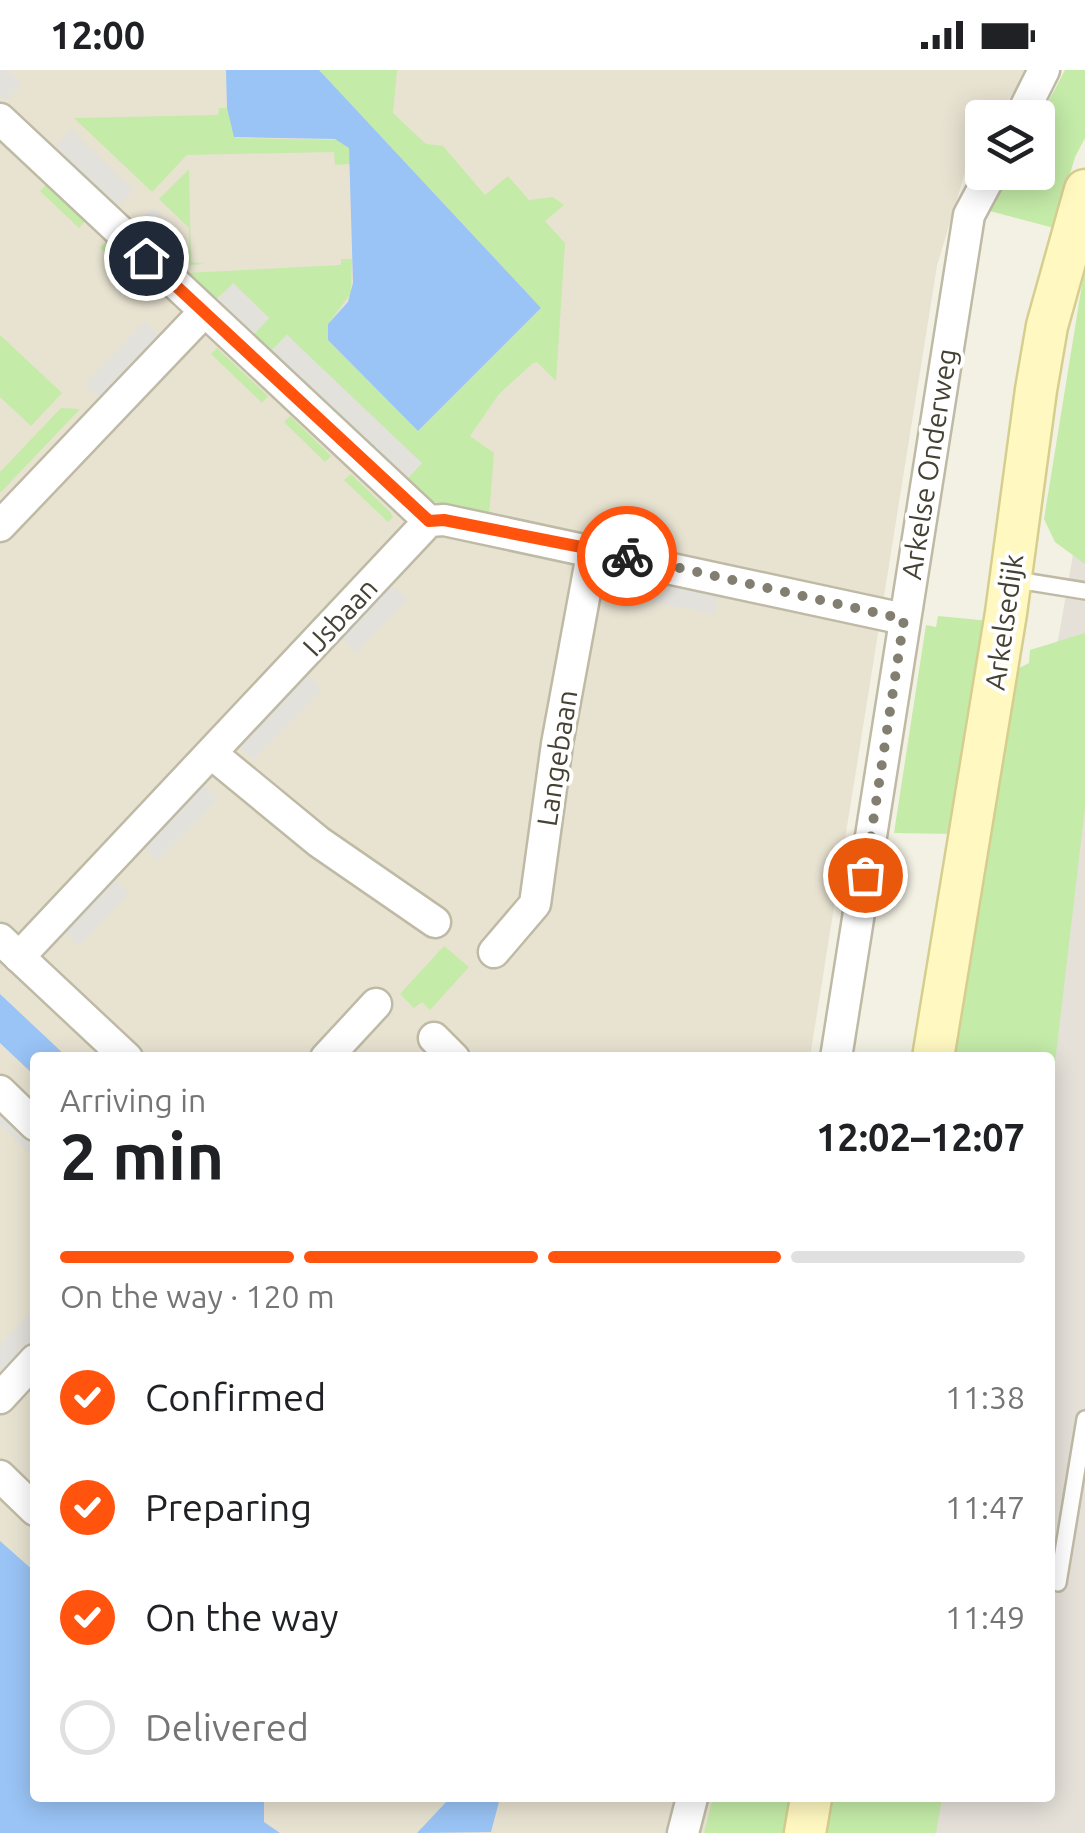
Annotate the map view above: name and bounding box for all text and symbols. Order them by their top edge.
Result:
text: 12:00 [50,14,145,56]
map controls [965,100,1055,190]
button: layers [965,100,1055,190]
pin [104,216,189,301]
icon: home [119,231,174,286]
street label: Arkelse Onderweg [895,346,962,582]
courier [577,506,677,606]
icon: bike [600,529,655,584]
street label: Arkelsedijk [979,552,1028,692]
street label: IJsbaan [296,572,383,662]
street label: Langebaan [530,688,583,828]
pin [823,833,908,918]
icon: bag [838,848,893,903]
text: Arriving in [60,1082,206,1118]
text: 12:02–12:07 [816,1116,1025,1158]
text: 2 min [60,1119,224,1192]
text: On the way · 120 m [60,1278,335,1314]
icon: check [60,1370,115,1425]
text: Confirmed [145,1376,326,1418]
text: 11:38 [945,1379,1025,1415]
icon: check [60,1480,115,1535]
text: Preparing [145,1486,312,1528]
text: 11:47 [945,1489,1025,1525]
icon: check [60,1590,115,1645]
text: On the way [145,1596,338,1638]
text: 11:49 [945,1599,1025,1635]
text: Delivered [145,1706,309,1748]

